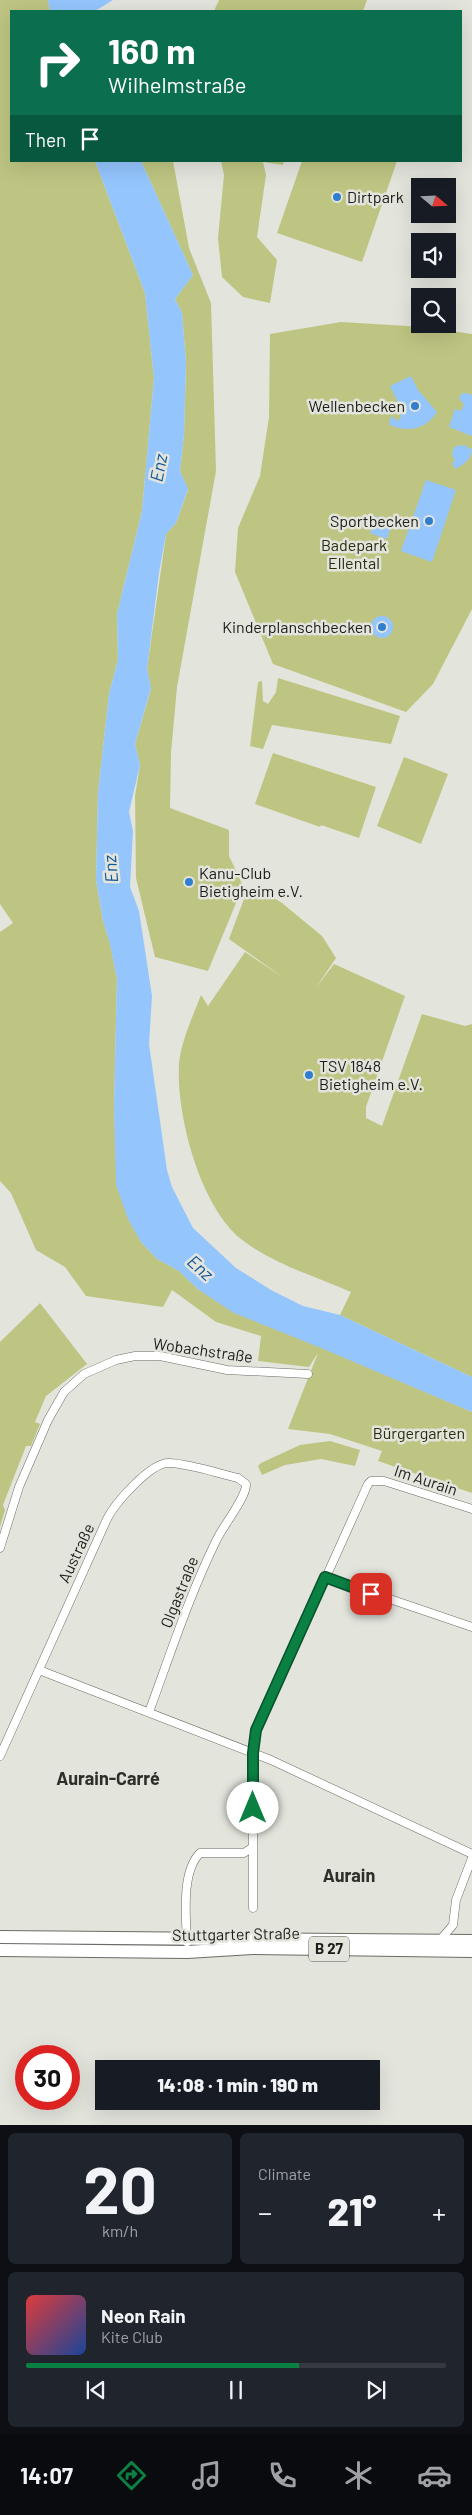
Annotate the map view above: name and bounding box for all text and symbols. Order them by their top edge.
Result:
text: 160 m [108,29,195,71]
icon: right [25,30,90,95]
text: Wilhelmstraße [108,71,246,97]
icon: arrive [76,125,104,153]
text: Then [25,128,66,151]
north arrow [411,178,456,222]
map controls [411,178,456,333]
place label: Dirtpark [347,187,404,206]
marker: Dirtpark [331,191,343,203]
button: sound [411,233,456,278]
button: search [411,288,456,333]
place label: Wellenbecken [308,396,405,415]
marker: Wellenbecken [409,400,421,412]
water label: Enz [145,452,172,484]
place label: Sportbecken [330,511,419,530]
marker: Sportbecken [423,515,435,527]
park label: Badepark Ellental [321,535,387,572]
place label: Kinderplanschbecken [222,617,372,636]
marker: Kinderplanschbecken [376,621,388,633]
water label: Enz [98,854,122,884]
place label: Kanu-Club Bietigheim e.V. [199,863,303,900]
marker: Kanu-Club Bietigheim e.V. [183,876,195,888]
place label: TSV 1848 Bietigheim e.V. [319,1056,423,1093]
marker: TSV 1848 Bietigheim e.V. [303,1069,315,1081]
water label: Enz [183,1250,219,1285]
street label: Wobachstraße [152,1333,254,1366]
park label: Bürgergarten [373,1423,465,1442]
street label: Im Aurain [392,1460,460,1499]
street label: Austraße [54,1520,98,1585]
street label: Olgastraße [156,1553,201,1630]
pin [350,1573,392,1615]
icon: arrive [357,1580,385,1608]
district label: Aurain-Carré [56,1767,160,1789]
position arrow [226,1781,278,1833]
district label: Aurain [323,1864,375,1886]
street label: Stuttgarter Straße [172,1923,300,1944]
road number: B 27 [309,1936,349,1962]
speed limit sign: 30 [15,2045,80,2110]
text: 14:08 · 1 min · 190 m [157,2073,318,2096]
text: 20 [83,2149,157,2227]
text: Climate [258,2164,311,2183]
text: 21° [327,2188,377,2234]
text: − [258,2195,272,2229]
text: + [432,2195,446,2229]
text: km/h [102,2221,138,2240]
text: Neon Rain [101,2304,186,2327]
text: Kite Club [101,2327,163,2346]
icon: previous [82,2376,110,2404]
icon: pause [222,2376,250,2404]
icon: next [362,2376,390,2404]
icon: directions [114,2458,149,2493]
icon: music [189,2458,224,2493]
icon: phone [265,2458,300,2493]
icon: climate [341,2458,376,2493]
icon: car [417,2458,452,2493]
text: 14:07 [20,2462,73,2488]

